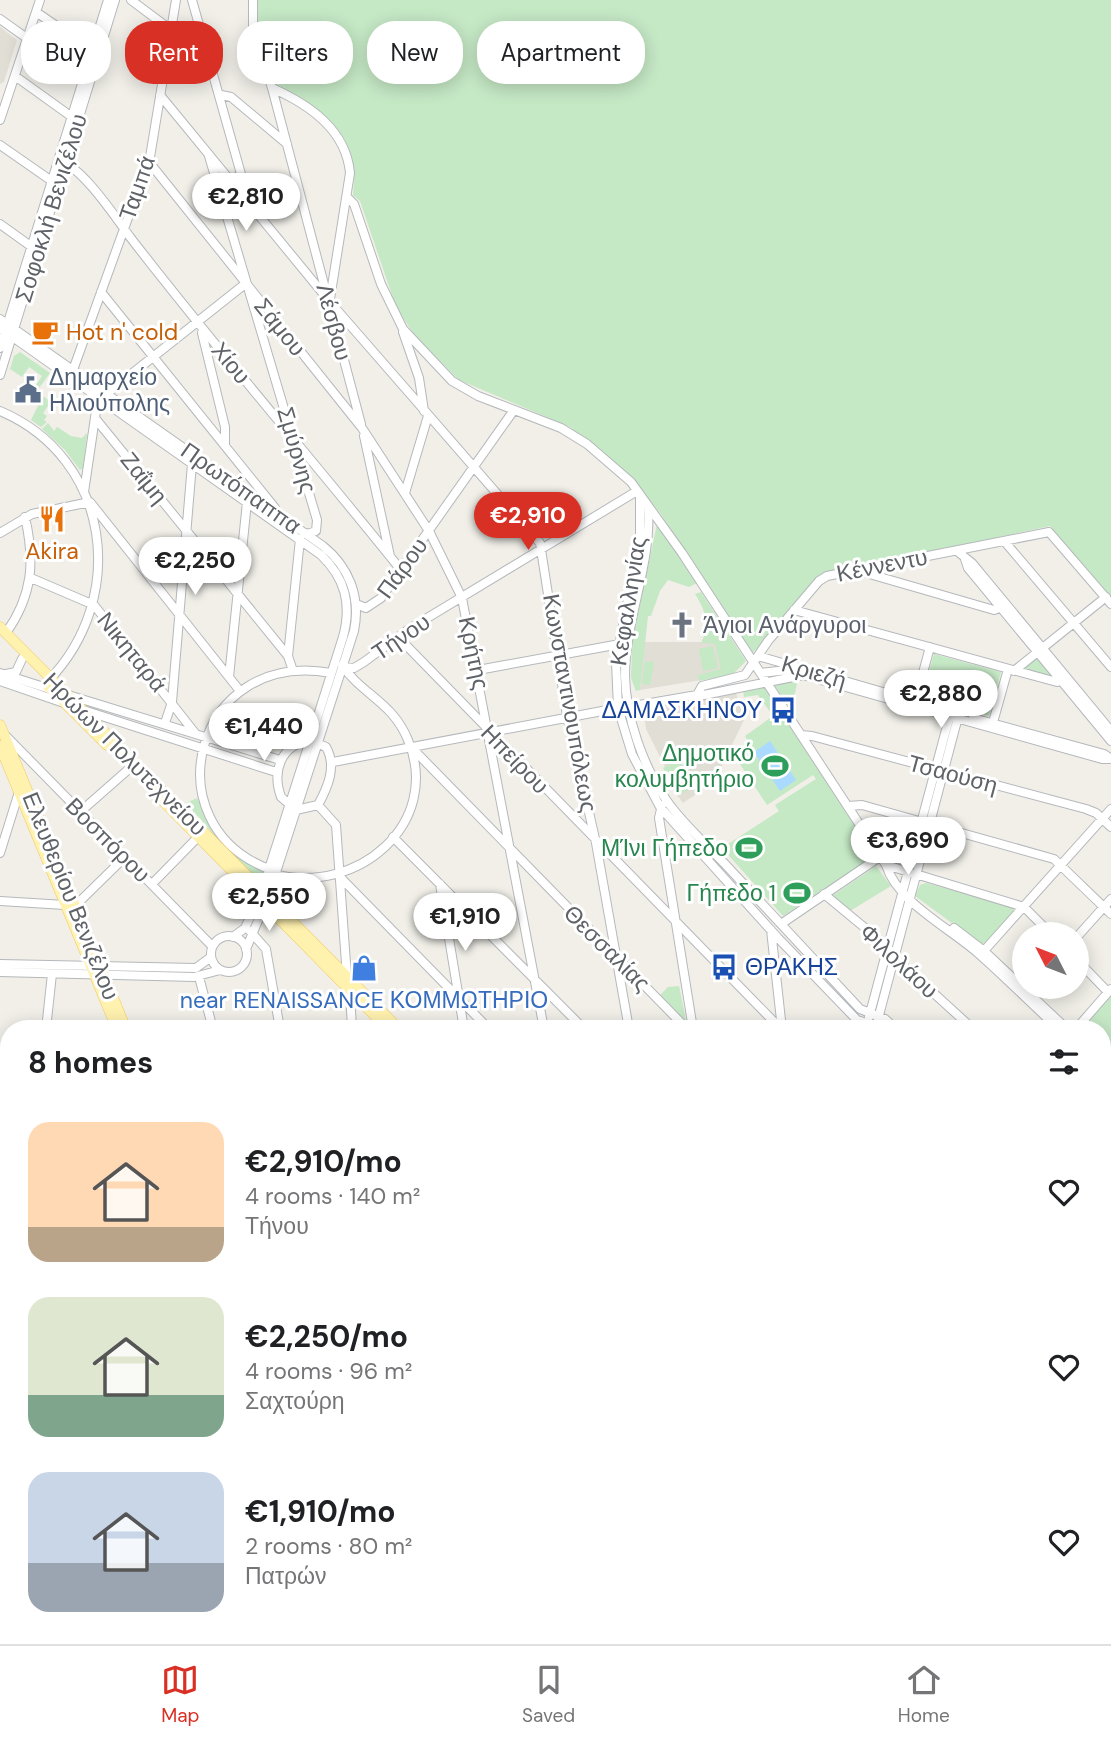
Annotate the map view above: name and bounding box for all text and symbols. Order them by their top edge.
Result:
chip: Buy [21,21,111,84]
chip: Rent [125,21,223,84]
chip: Filters [237,21,353,84]
chip: New [367,21,463,84]
chip: Apartment [477,21,645,84]
street label: Σοφοκλή Βενιζέλου [8,110,94,306]
street label: Ταμπά [112,152,162,224]
pin: €2,810 [189,174,303,233]
text: €2,810 [208,181,284,211]
street label: Λέσβου [309,280,359,364]
street label: Σάμου [248,292,312,362]
cafe icon: Hot n' cold [30,317,60,347]
place label: Hot n' cold [66,317,178,347]
street label: Χίου [205,336,257,390]
place label: Δημαρχείο Ηλιούπολης [49,362,170,418]
public building icon: Δημαρχείο Ηλιούπολης [13,375,43,405]
street label: Σμύρνης [270,403,324,497]
street label: Πρωτόπαππα [175,435,307,541]
street label: Ζαΐμη [114,446,174,510]
pin: €2,910 [471,492,585,552]
text: €2,910 [490,500,566,530]
restaurant icon: Akira [37,504,67,534]
street label: Πάρου [370,532,434,604]
street label: Κεφαλληνίας [603,534,653,668]
place label: Akira [25,536,79,566]
pin: €2,250 [138,538,252,597]
street label: Κέννεντυ [834,541,930,589]
text: €2,250 [155,545,235,575]
street label: Κωνσταντινουπόλεως [536,591,604,815]
street label: Νικηταρά [91,606,173,698]
street label: Τήνου [366,607,436,667]
church icon: Άγιοι Ανάργυροι [667,610,697,640]
place label: Άγιοι Ανάργυροι [703,610,866,640]
street label: Κρήτης [452,614,496,692]
street label: Κριεζή [778,648,850,696]
street label: Ηρώων Πολυτεχνείου [37,666,213,842]
pin: €2,880 [884,670,998,730]
text: €2,880 [900,678,982,708]
place label: ΔΑΜΑΣΚΗΝΟΥ [602,695,762,725]
bus stop icon: ΔΑΜΑΣΚΗΝΟΥ [768,695,798,725]
pin: €1,440 [207,704,321,763]
text: €1,440 [225,711,303,741]
street label: Ηπείρου [475,718,555,800]
place label: Δημοτικό κολυμβητήριο [615,738,754,794]
street label: Τσαούση [905,748,1001,800]
sports icon: Δημοτικό κολυμβητήριο [760,751,790,781]
street label: Ελευθερίου Βενιζέλου [16,788,126,1004]
street label: Βοσπόρου [59,791,157,889]
pin: €3,690 [851,818,965,877]
text: €3,690 [867,825,949,855]
place label: ΜΊνι Γήπεδο [601,833,728,863]
sports icon: ΜΊνι Γήπεδο [734,833,764,863]
pin: €2,550 [212,874,326,933]
place label: Γήπεδο 1 [687,878,776,908]
sports icon: Γήπεδο 1 [782,878,812,908]
text: €2,550 [228,881,310,911]
pin: €1,910 [408,894,522,953]
street label: Θεσσαλίας [557,898,657,998]
text: €1,910 [429,901,501,931]
street label: Φιλολάου [853,917,945,1005]
north arrow [1012,922,1088,999]
map controls [1012,922,1089,999]
bus stop icon: ΘΡΑΚΗΣ [709,952,739,982]
place label: ΘΡΑΚΗΣ [745,952,838,982]
shop icon: near RENAISSANCE ΚΟΜΜΩΤΗΡΙΟ [349,953,379,983]
place label: near RENAISSANCE ΚΟΜΜΩΤΗΡΙΟ [180,985,548,1015]
text: 8 homes [28,1043,153,1082]
icon: filters [1045,1043,1083,1081]
text: €2,910/mo [245,1142,402,1181]
icon: home [84,1150,168,1234]
icon: heart [1045,1173,1083,1211]
text: 4 rooms · 140 m² [245,1181,420,1211]
text: Τήνου [245,1211,309,1241]
text: €2,250/mo [245,1317,408,1356]
icon: home [84,1325,168,1409]
icon: heart [1045,1348,1083,1386]
text: 4 rooms · 96 m² [245,1356,412,1386]
text: Σαχτούρη [245,1386,345,1416]
text: €1,910/mo [245,1492,395,1531]
icon: home [84,1500,168,1584]
icon: heart [1045,1523,1083,1561]
text: 2 rooms · 80 m² [245,1531,412,1561]
text: Πατρών [245,1561,327,1591]
tab: Map [161,1661,199,1728]
tab: Saved [522,1661,575,1728]
tab: Home [898,1661,950,1728]

